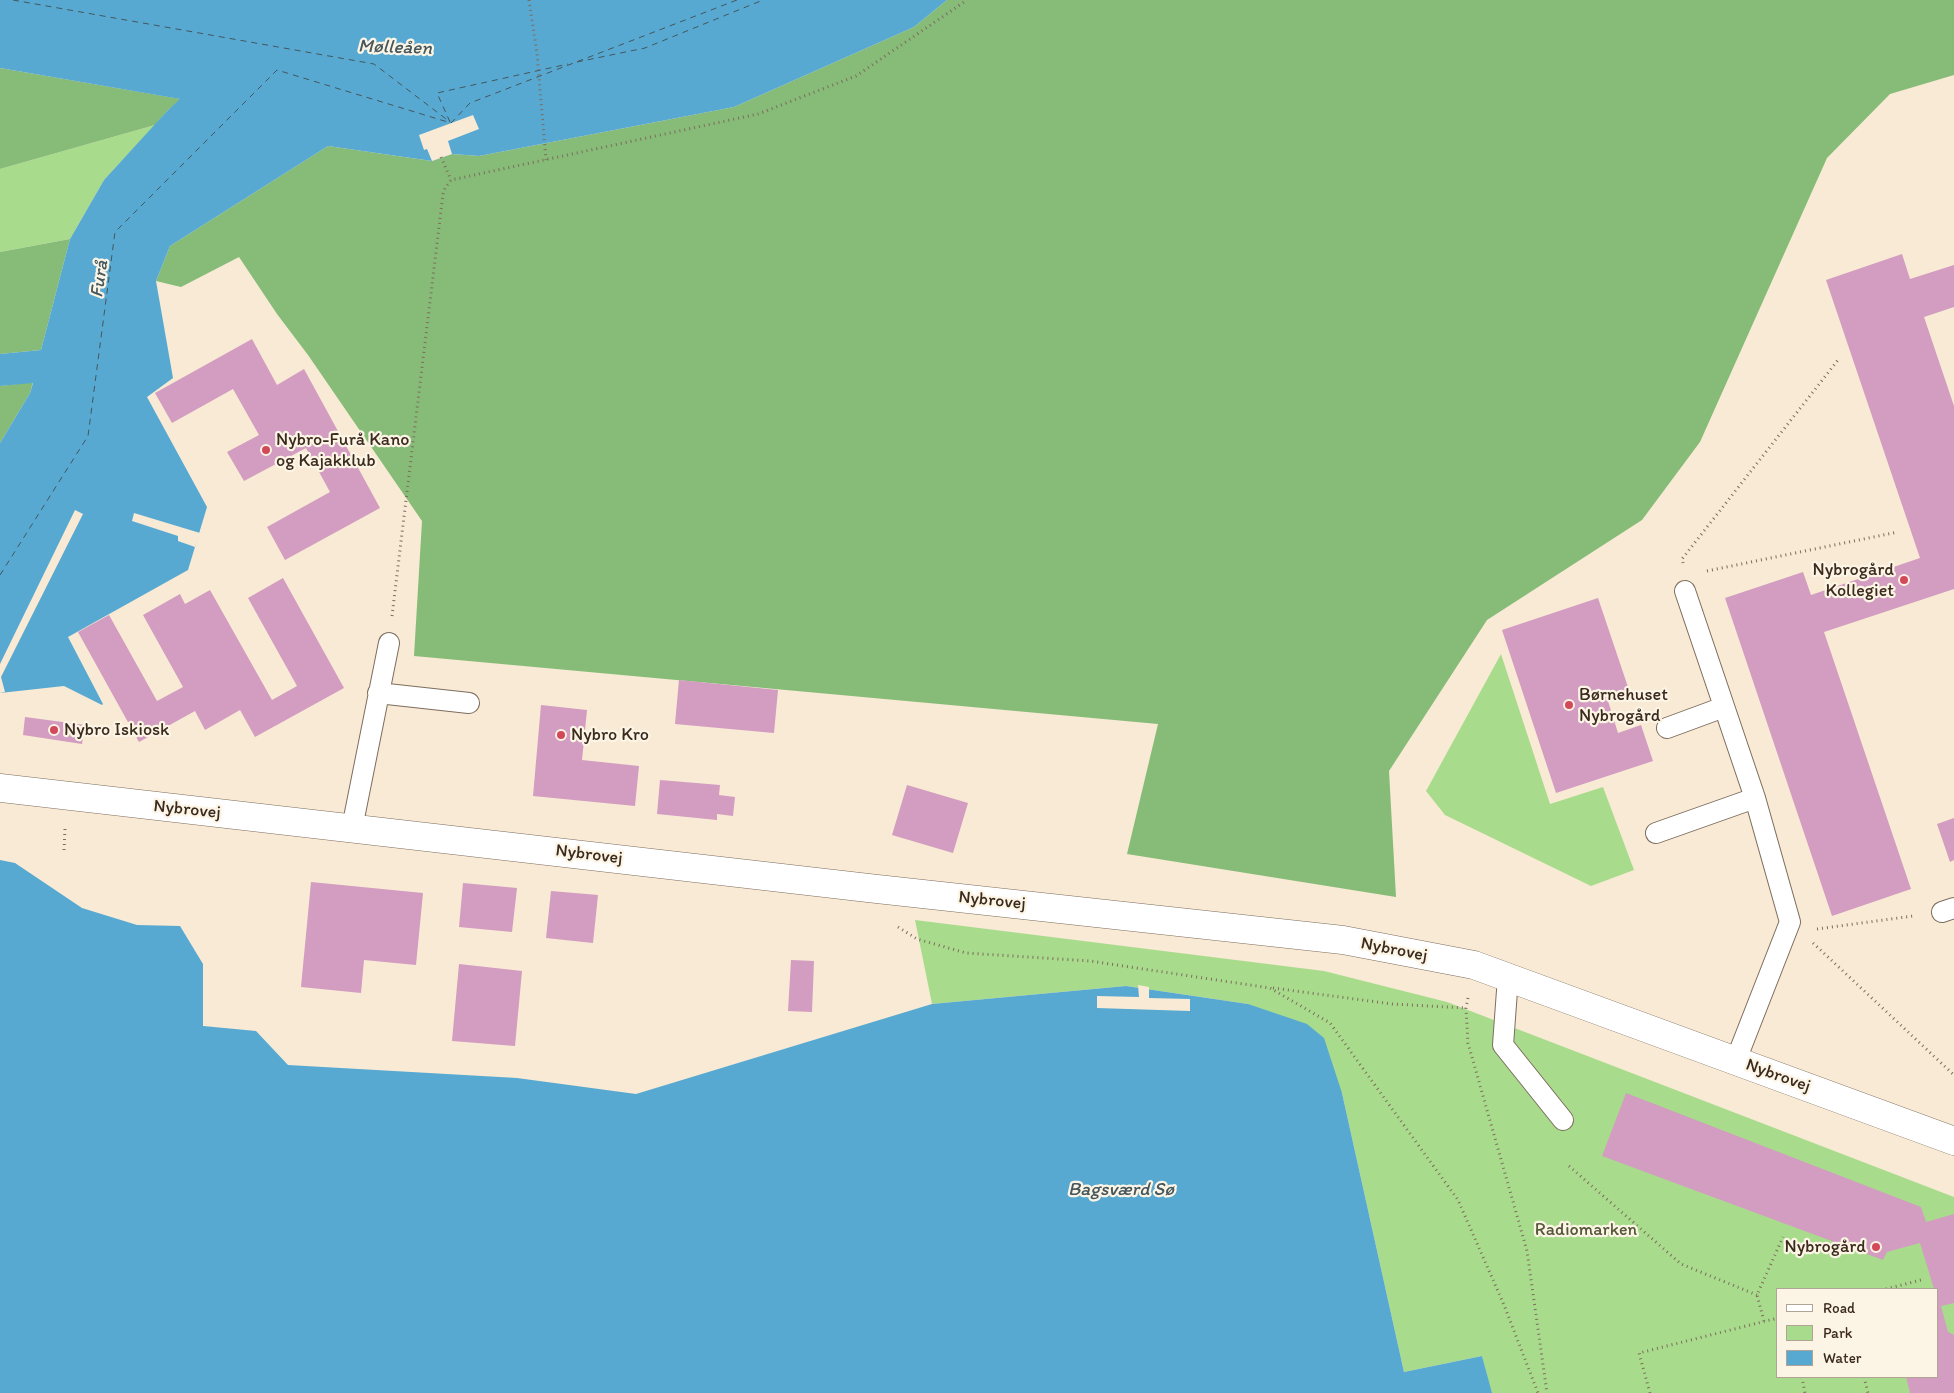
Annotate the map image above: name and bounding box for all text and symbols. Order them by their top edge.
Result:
water label: Mølleåen [358,35,432,61]
water label: Furå [86,259,114,299]
place label: Nybro-Furå Kano og Kajakklub [276,429,409,472]
marker: Nybro-Furå Kano og Kajakklub [260,444,272,456]
place label: Nybrogård Kollegiet [1812,559,1894,602]
marker: Nybrogård Kollegiet [1898,574,1910,586]
place label: Børnehuset Nybrogård [1579,684,1668,726]
marker: Børnehuset Nybrogård [1563,699,1575,711]
place label: Nybro Iskiosk [64,719,169,741]
marker: Nybro Iskiosk [48,724,60,736]
place label: Nybro Kro [571,724,649,746]
marker: Nybro Kro [555,729,567,741]
street label: Nybrovej [152,796,222,824]
street label: Nybrovej [554,840,624,870]
street label: Nybrovej [957,887,1027,915]
street label: Nybrovej [1359,933,1429,967]
street label: Nybrovej [1743,1054,1813,1098]
water label: Bagsværd Sø [1068,1179,1174,1201]
park label: Radiomarken [1535,1219,1637,1241]
place label: Nybrogård [1784,1236,1866,1258]
marker: Nybrogård [1870,1241,1882,1253]
legend [1776,1288,1939,1378]
text: Road [1823,1299,1855,1317]
text: Park [1823,1324,1853,1342]
text: Water [1823,1349,1861,1367]

